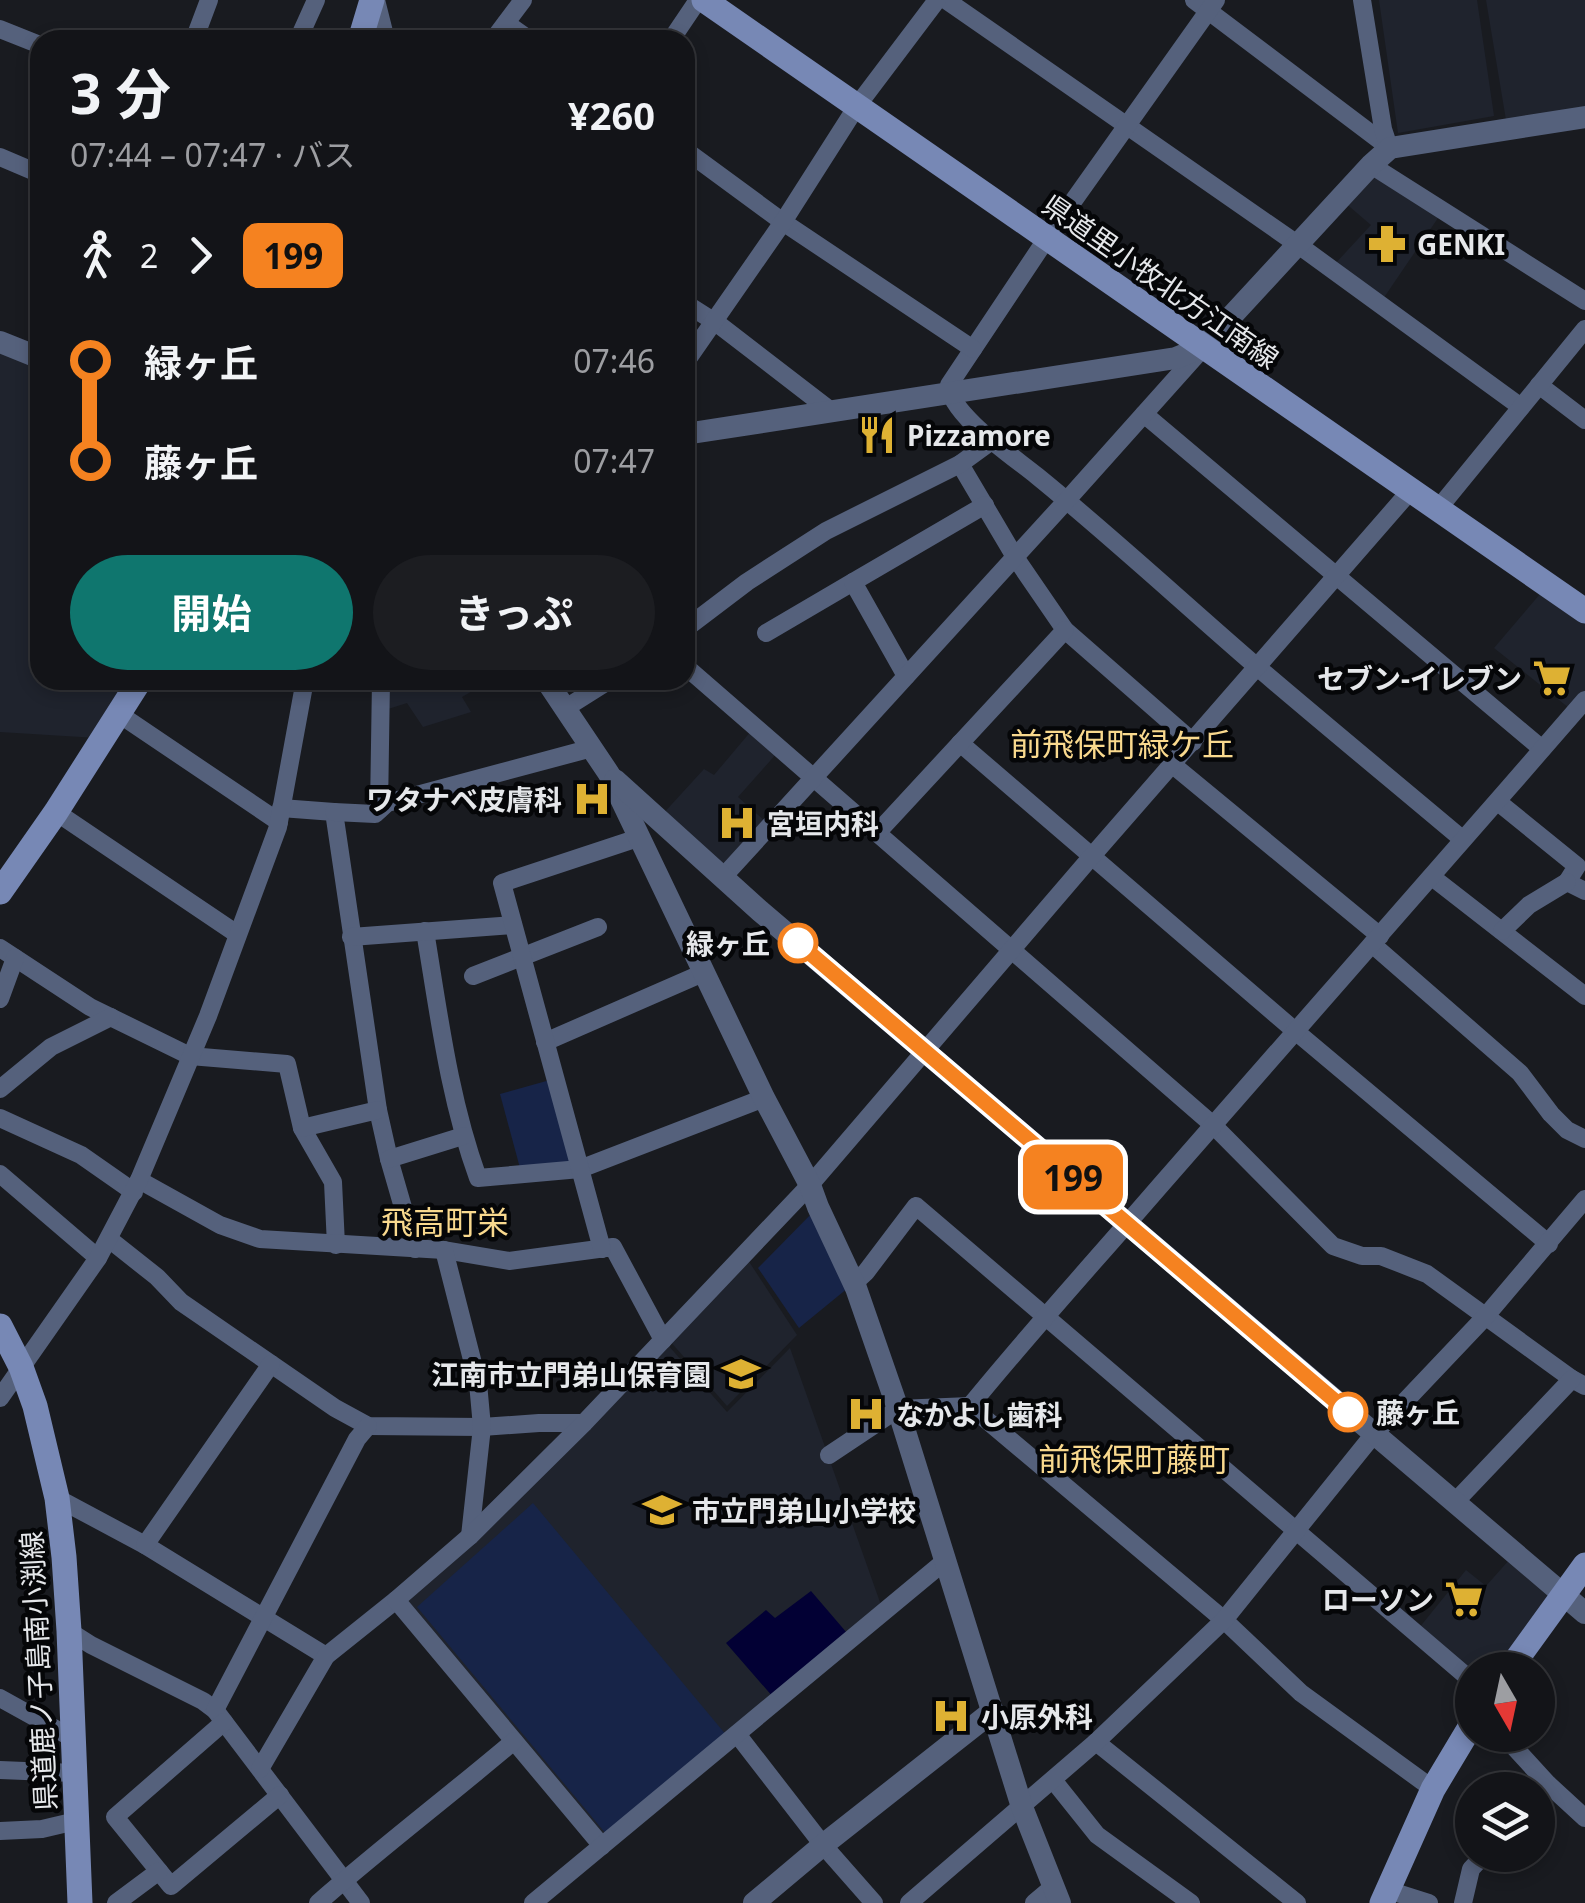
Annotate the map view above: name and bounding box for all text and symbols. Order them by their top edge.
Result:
text: 3 分 [70,55,171,130]
text: ¥260 [568,89,655,141]
text: 07:44 – 07:47 · バス [70,133,355,176]
street label: 県道里小牧北方江南線 [1035,185,1287,377]
pharmacy icon: GENKI [1366,223,1408,265]
place label: GENKI [1417,225,1505,263]
icon: walk [70,228,125,283]
icon: forward [173,228,228,283]
text: 199 [263,232,323,279]
text: 2 [140,234,158,277]
text: 緑ヶ丘 [144,336,258,388]
text: 07:46 [573,339,655,382]
restaurant icon: Pizzamore [856,414,898,456]
place label: Pizzamore [907,416,1051,454]
text: 藤ヶ丘 [144,436,258,488]
text: 07:47 [573,439,655,482]
button: 開始 [70,555,353,670]
button: きっぷ [373,555,655,670]
supermarket icon: セブン-イレブン [1531,657,1573,699]
place label: セブン-イレブン [1317,659,1522,697]
district label: 前飛保町緑ケ丘 [1010,722,1234,765]
hospital icon: ワタナベ皮膚科 [571,778,613,820]
place label: ワタナベ皮膚科 [366,780,562,818]
hospital icon: 宮垣内科 [716,802,758,844]
place label: 宮垣内科 [767,804,879,842]
place label: 緑ヶ丘 [686,924,770,962]
marker: 緑ヶ丘 [779,924,817,962]
line badge: 199 [1016,1144,1130,1210]
text: 199 [1043,1154,1103,1201]
district label: 飛高町栄 [381,1200,509,1243]
school or university icon: 江南市立門弟山保育園 [720,1353,762,1395]
place label: 江南市立門弟山保育園 [431,1355,711,1393]
hospital icon: なかよし歯科 [845,1393,887,1435]
marker: 藤ヶ丘 [1329,1393,1367,1431]
place label: 藤ヶ丘 [1376,1393,1460,1431]
place label: なかよし歯科 [896,1395,1063,1433]
district label: 前飛保町藤町 [1038,1437,1230,1480]
school or university icon: 市立門弟山小学校 [641,1489,683,1531]
place label: 市立門弟山小学校 [692,1491,916,1529]
street label: 県道鹿ノ子島南小渕線 [12,1530,64,1812]
supermarket icon: ローソン [1443,1578,1485,1620]
place label: ローソン [1322,1580,1434,1618]
north arrow [1455,1652,1555,1752]
map controls [1455,1652,1555,1872]
hospital icon: 小原外科 [930,1695,972,1737]
place label: 小原外科 [981,1697,1093,1735]
button: layers [1455,1772,1555,1872]

